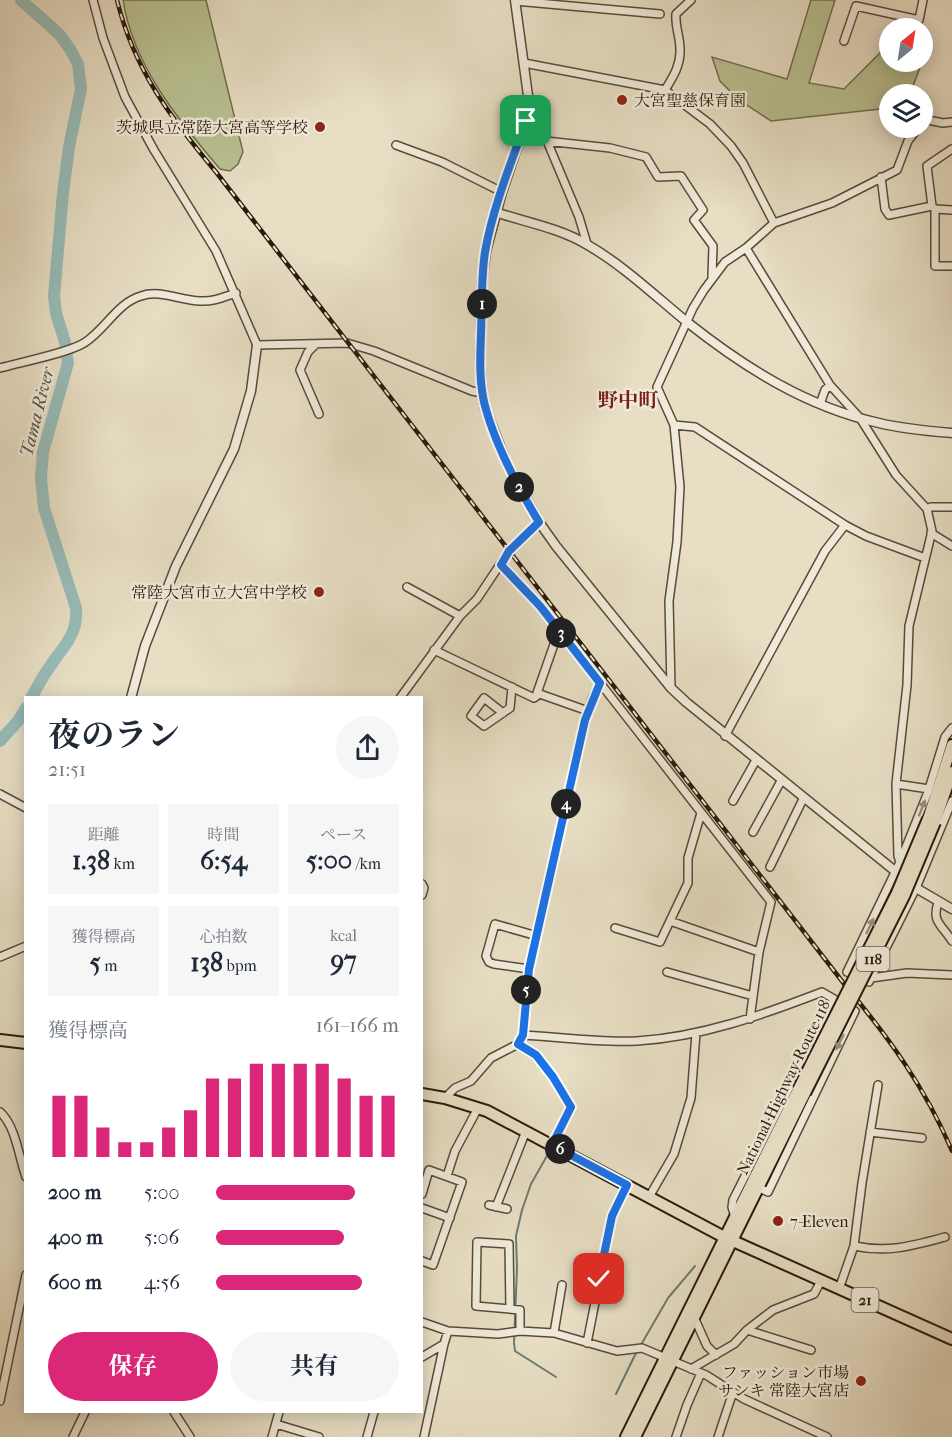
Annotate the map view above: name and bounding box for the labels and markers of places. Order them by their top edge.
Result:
place label: 大宮聖慈保育園 [634,91,746,110]
marker: 大宮聖慈保育園 [615,93,629,107]
pin [500,95,551,146]
place label: 茨城県立常陸大宮高等学校 [116,118,308,137]
marker: 茨城県立常陸大宮高等学校 [313,120,327,134]
pin: 1 [467,289,497,319]
pin: 2 [504,472,534,502]
place label: 常陸大宮市立大宮中学校 [131,583,307,602]
marker: 常陸大宮市立大宮中学校 [312,585,326,599]
pin: 3 [546,618,576,648]
pin: 4 [551,789,581,819]
pin: 5 [511,975,541,1005]
pin: 6 [545,1134,575,1164]
place label: 7-Eleven [790,1212,849,1231]
marker: 7-Eleven [771,1214,785,1228]
pin [573,1253,624,1304]
place label: ファッション市場 サンキ 常陸大宮店 [718,1363,849,1400]
marker: ファッション市場 サンキ 常陸大宮店 [854,1374,868,1388]

